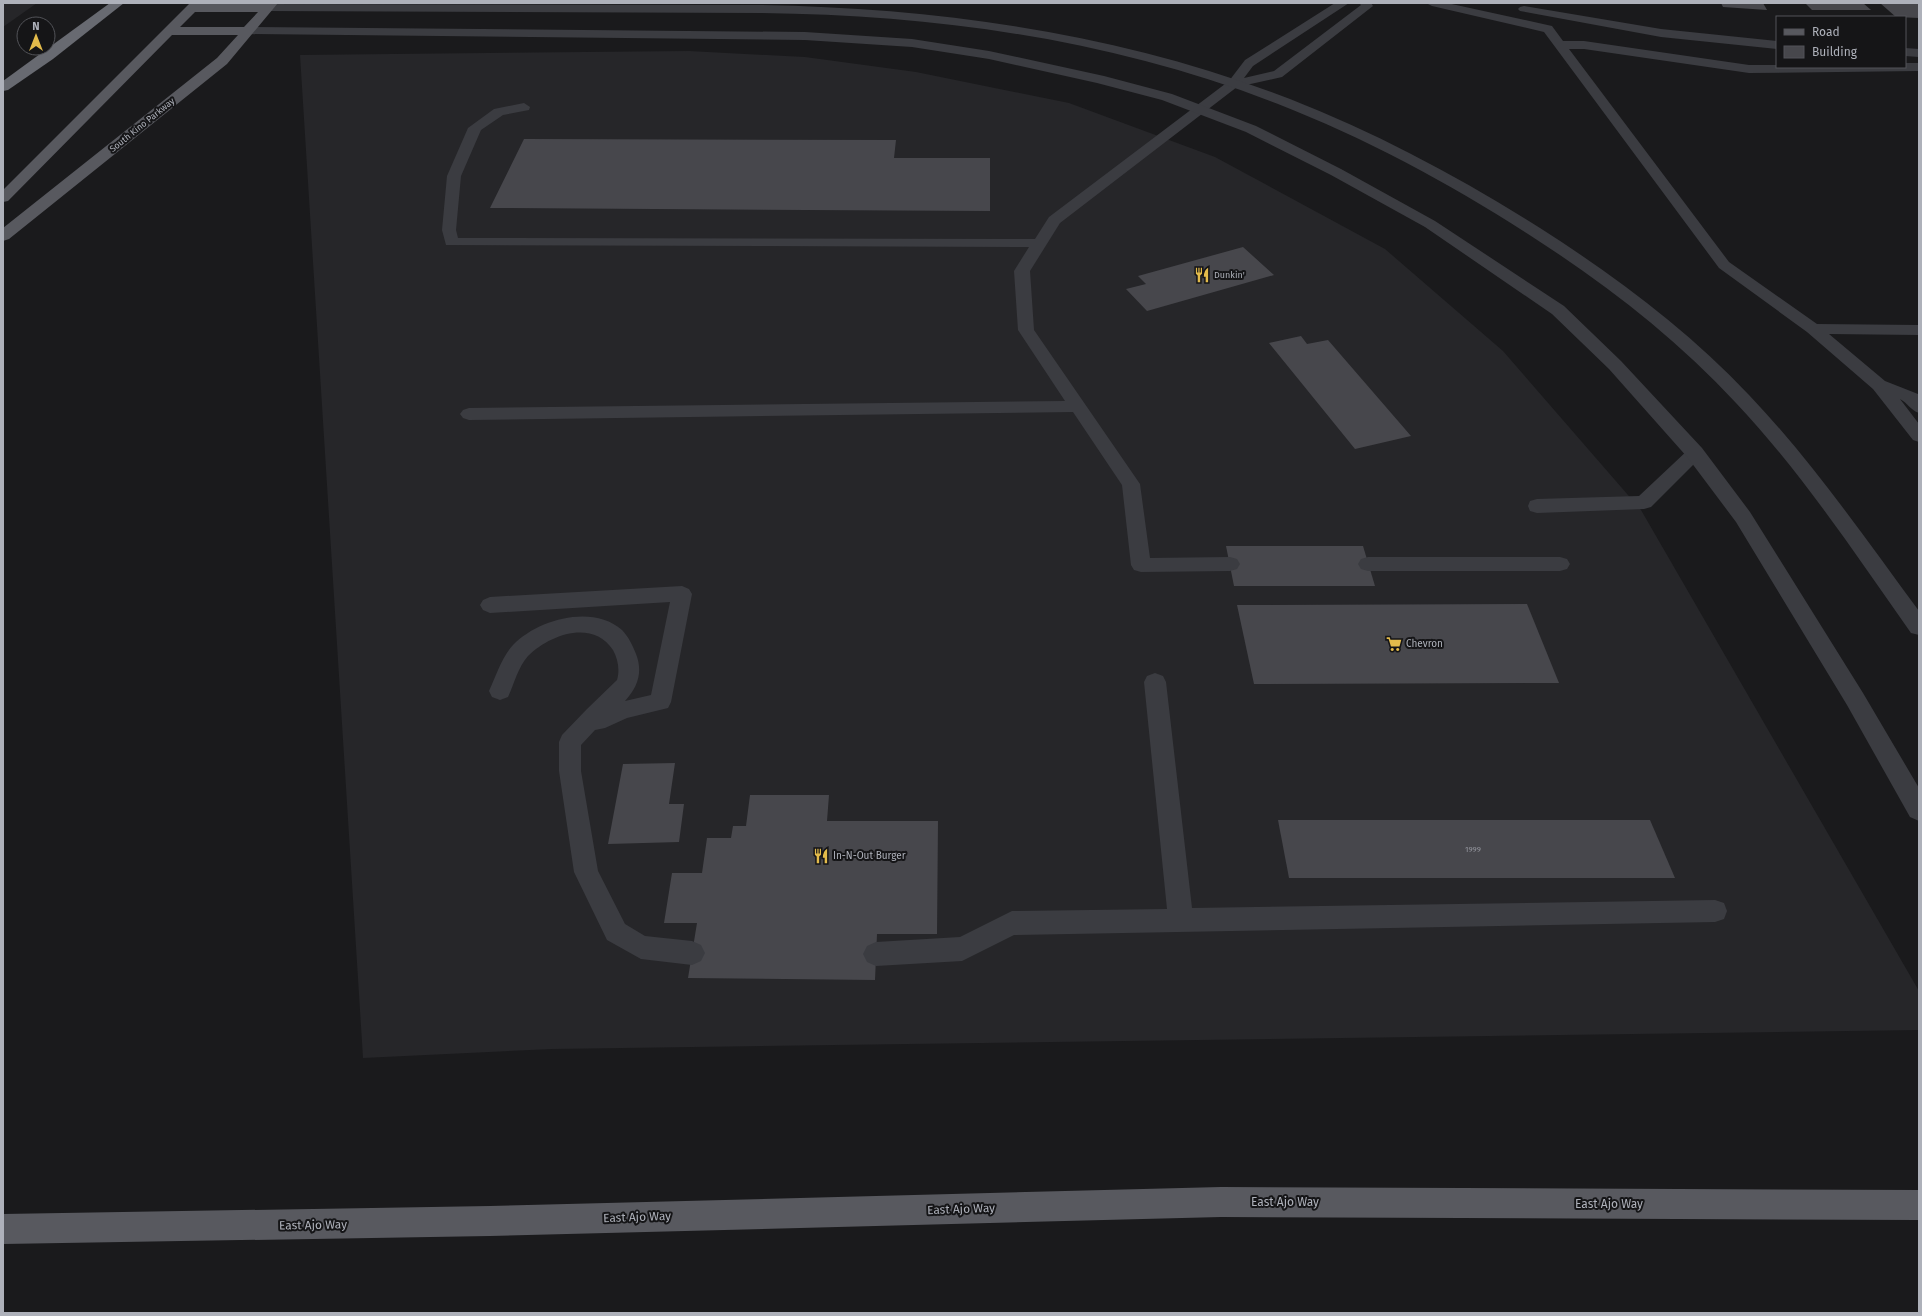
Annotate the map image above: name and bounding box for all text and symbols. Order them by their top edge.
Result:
north arrow [16,16,56,56]
legend [1776,16,1906,68]
text: N [32,20,40,33]
text: Road [1812,25,1840,39]
text: Building [1812,45,1858,59]
street label: South Kino Parkway [108,95,177,154]
restaurant icon: Dunkin' [1193,266,1211,284]
place label: Dunkin' [1214,270,1245,280]
supermarket icon: Chevron [1385,635,1403,653]
place label: Chevron [1406,638,1443,650]
house number: 1999 [1465,845,1481,854]
restaurant icon: In-N-Out Burger [812,847,830,865]
place label: In-N-Out Burger [833,850,906,862]
street label: East Ajo Way [1251,1195,1319,1209]
street label: East Ajo Way [1575,1197,1643,1211]
street label: East Ajo Way [927,1201,995,1217]
street label: East Ajo Way [603,1209,671,1225]
street label: East Ajo Way [279,1217,347,1233]

